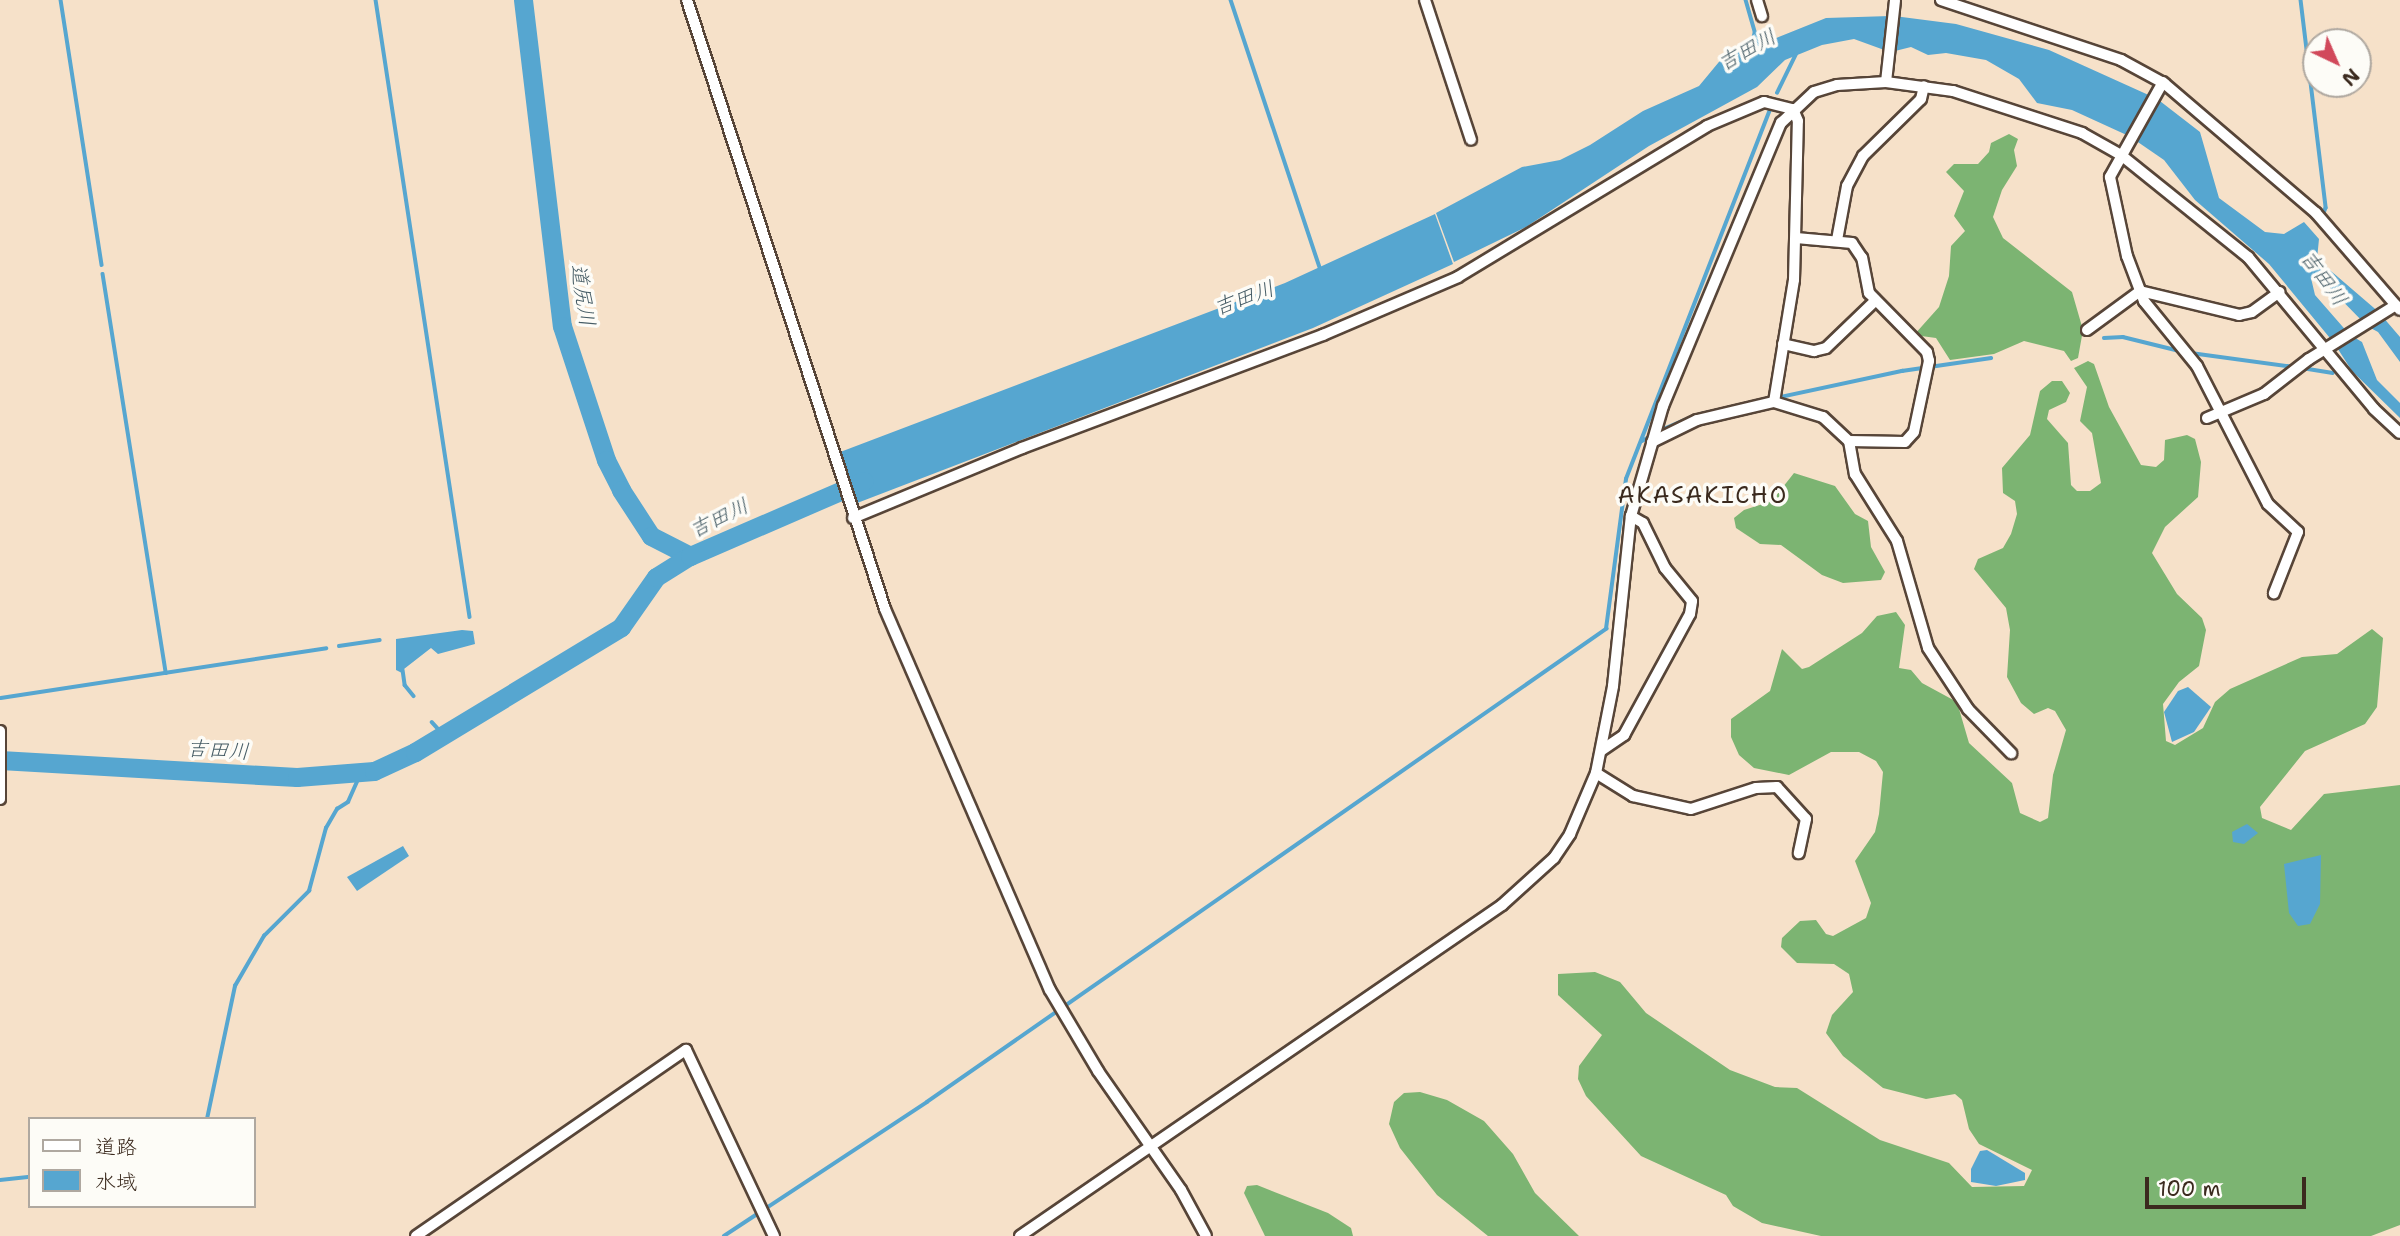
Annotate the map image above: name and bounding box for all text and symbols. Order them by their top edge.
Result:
water label: 吉田川 [1713,24,1781,76]
north arrow [2302,28,2372,98]
text: N [2336,63,2365,91]
water label: 吉田川 [2295,245,2353,311]
water label: 道尻川 [566,262,600,328]
water label: 吉田川 [1210,275,1278,321]
district label: AKASAKICHO [1619,481,1787,509]
water label: 吉田川 [685,493,753,543]
water label: 吉田川 [186,736,250,764]
legend [28,1117,256,1208]
text: 道路 [95,1133,137,1161]
scale bar [2148,1162,2309,1206]
text: 水域 [95,1168,137,1196]
text: 100 m [2158,1175,2221,1203]

